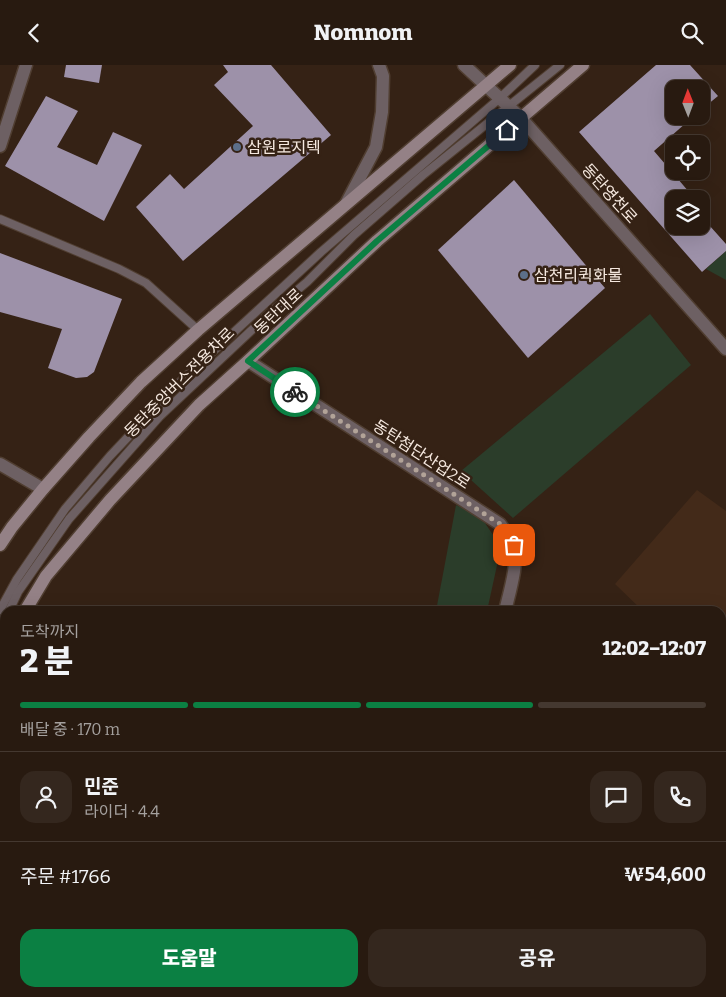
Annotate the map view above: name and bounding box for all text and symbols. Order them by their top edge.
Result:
icon: back [20,19,48,47]
text: Nomnom [314,19,412,46]
icon: search [678,19,706,47]
north arrow [665,80,710,125]
map controls [665,80,710,235]
pin [486,109,528,151]
icon: home [493,116,521,144]
button: locate [665,135,710,180]
place label: 삼원로지텍 [247,138,321,157]
marker: 삼원로지텍 [231,141,243,153]
street label: 동탄영천로 [578,160,641,227]
button: layers [665,190,710,235]
place label: 삼천리퀵화물 [534,266,622,285]
marker: 삼천리퀵화물 [518,269,530,281]
street label: 동탄대로 [250,284,307,338]
street label: 동탄중앙버스전용차로 [121,323,238,441]
courier [270,367,320,417]
icon: bike [281,378,309,406]
street label: 동탄첨단산업2로 [370,416,474,493]
pin [493,524,535,566]
icon: bag [500,531,528,559]
text: 도착까지 [20,622,79,641]
text: 12:02–12:07 [602,637,706,660]
text: 2 분 [20,642,73,680]
text: 배달 중 · 170 m [20,720,120,739]
button: person [20,771,72,823]
button: chat [590,771,642,823]
button: phone [654,771,706,823]
text: 민준 [84,775,119,798]
text: 라이더 · 4.4 [84,802,160,821]
text: ₩54,600 [625,863,706,886]
text: 주문 #1766 [20,865,111,888]
button: 도움말 [20,929,358,987]
button: 공유 [368,929,706,987]

